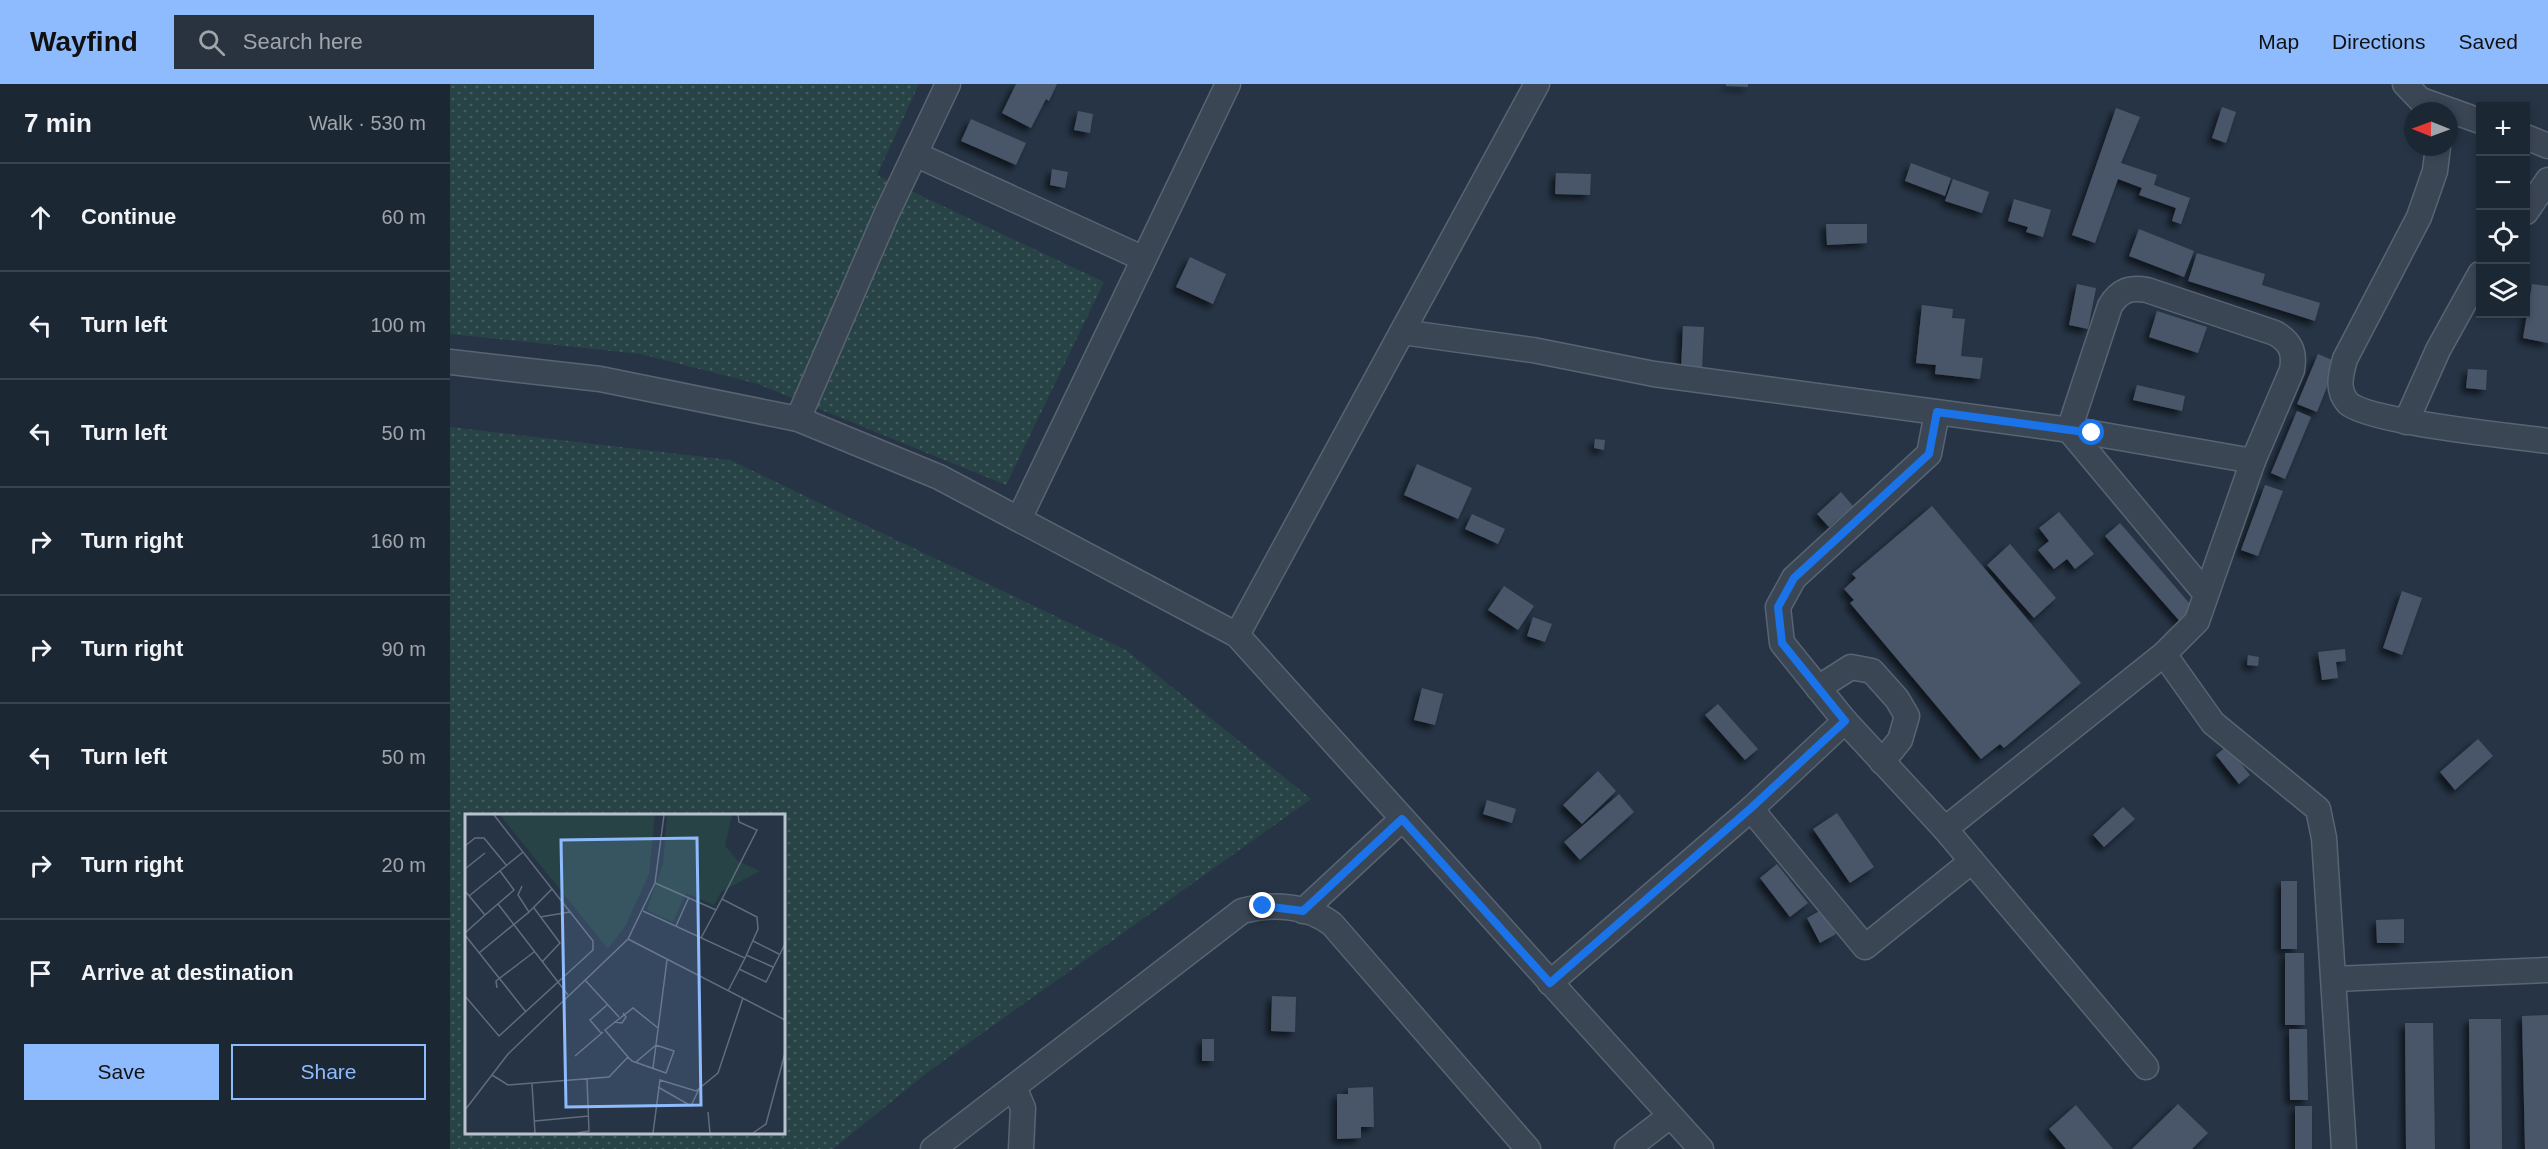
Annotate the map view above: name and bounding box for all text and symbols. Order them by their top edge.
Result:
search box [174,15,594,69]
text: Wayfind [30,26,138,57]
icon: search [195,26,228,59]
text: Search here [243,29,363,54]
text: Map [2258,30,2299,53]
text: Directions [2332,30,2425,53]
text: Saved [2458,30,2518,53]
north arrow [2404,102,2458,156]
map controls [2476,102,2530,318]
button: + [2476,102,2530,156]
text: 7 min [24,108,92,138]
text: Walk · 530 m [309,112,426,134]
button: − [2476,156,2530,210]
icon: ahead [24,201,57,234]
text: Continue [81,204,176,229]
text: 60 m [382,206,426,228]
button: locate [2476,210,2530,264]
button: layers [2476,264,2530,318]
icon: left [24,309,57,342]
text: Turn left [81,312,167,337]
text: 100 m [370,314,426,336]
icon: left [24,417,57,450]
route start [2078,419,2104,445]
text: Turn left [81,420,167,445]
text: 50 m [382,422,426,444]
icon: right [24,525,57,558]
text: Turn right [81,528,183,553]
text: 160 m [370,530,426,552]
icon: right [24,633,57,666]
text: Turn right [81,636,183,661]
text: 90 m [382,638,426,660]
icon: left [24,741,57,774]
text: Turn left [81,744,167,769]
text: 50 m [382,746,426,768]
inset map [465,814,784,1134]
icon: right [24,849,57,882]
text: Turn right [81,852,183,877]
text: 20 m [382,854,426,876]
route end [1249,892,1275,918]
icon: arrive [24,957,57,990]
text: Arrive at destination [81,960,294,985]
button: Save [24,1044,219,1100]
button: Share [231,1044,426,1100]

